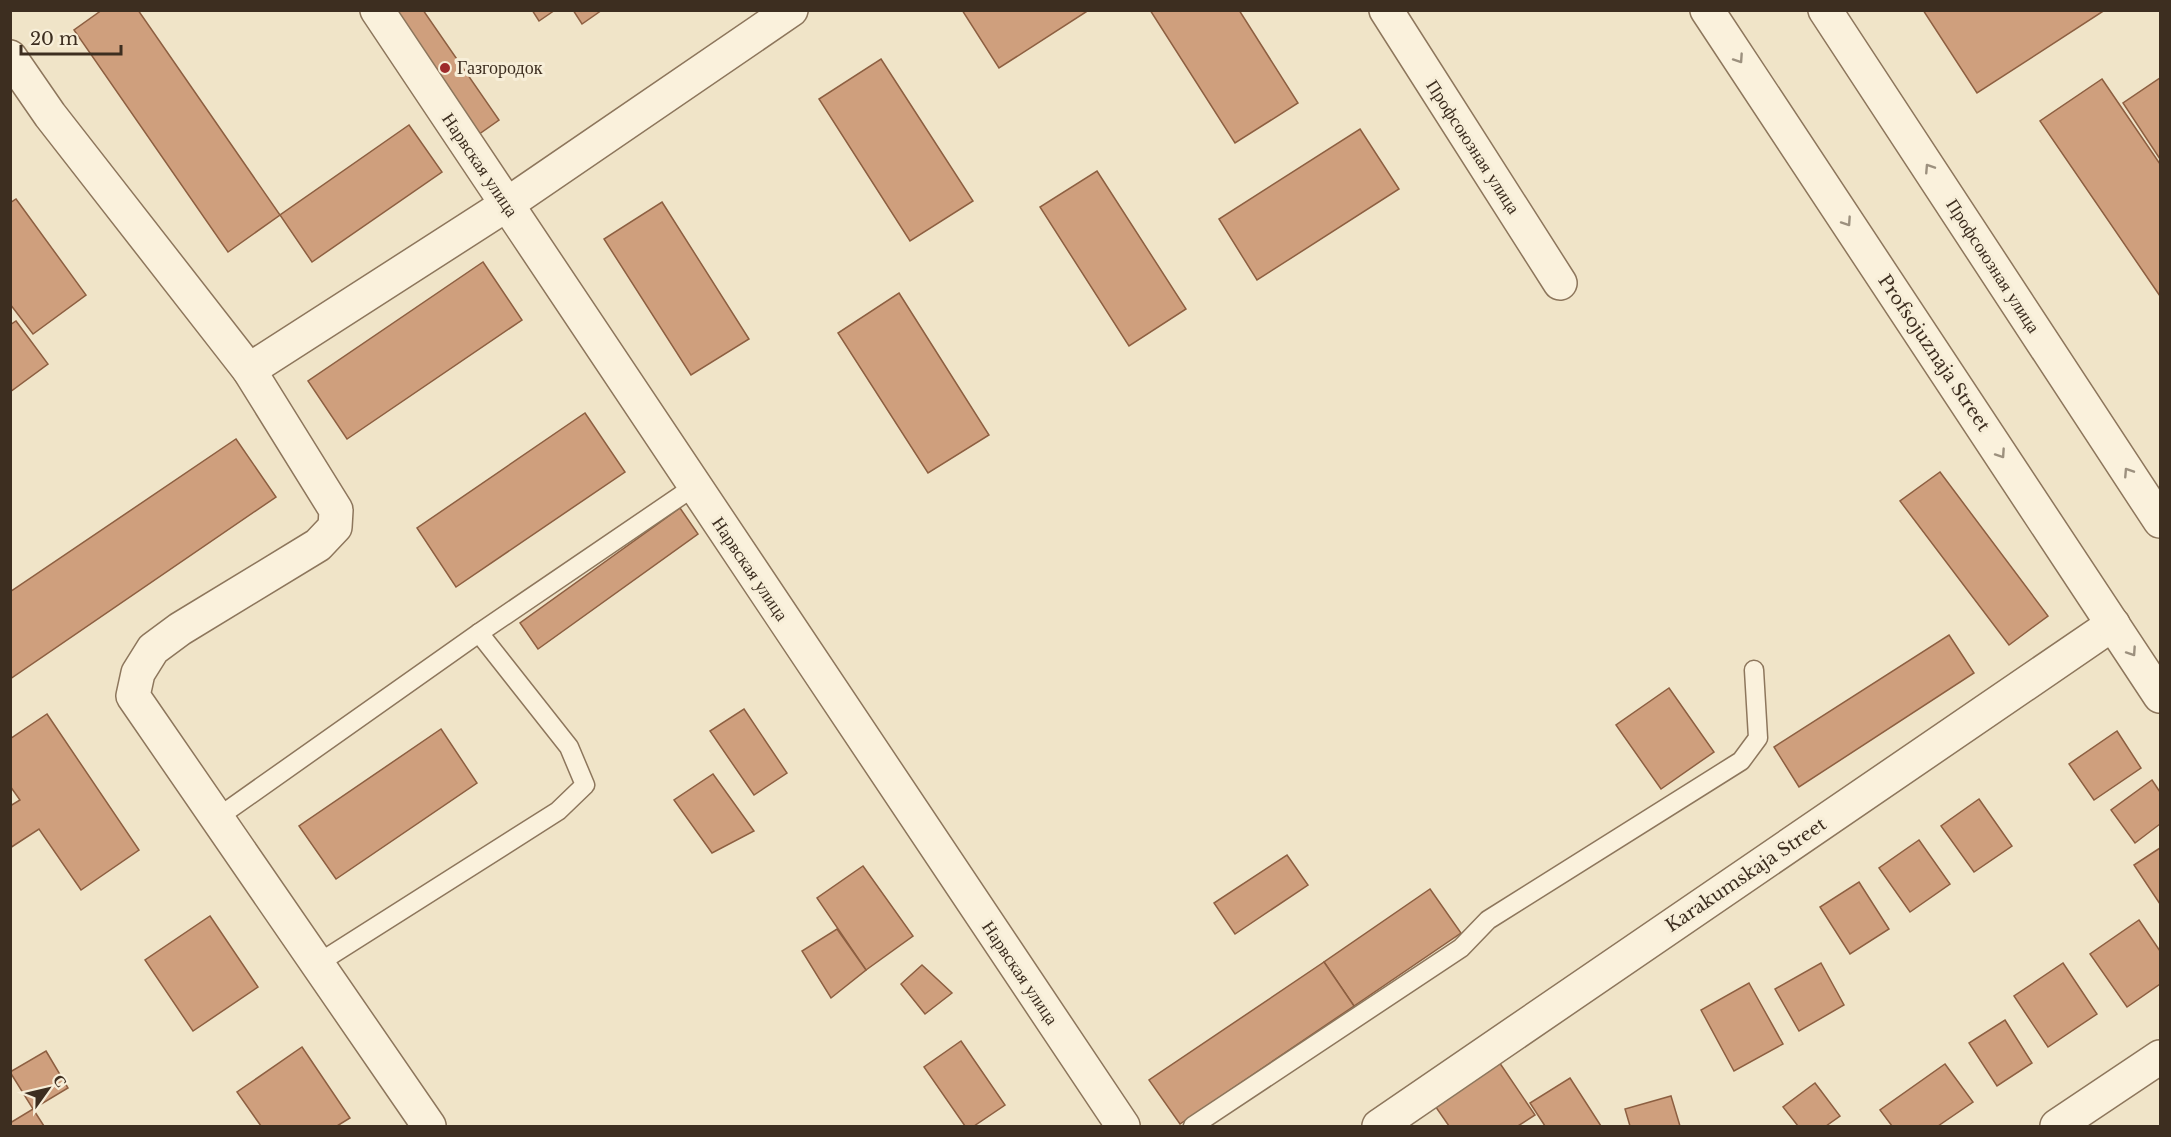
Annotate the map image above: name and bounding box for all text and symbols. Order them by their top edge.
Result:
scale bar [21,18,122,56]
text: 20 m [30,28,78,50]
one-way arrow [1732,53,1743,64]
place label: Газгородок [457,57,543,79]
marker: Газгородок [438,61,452,75]
street label: Профсоюзная улица [1421,76,1525,218]
street label: Нарвская улица [437,109,523,221]
one-way arrow [1925,164,1936,175]
street label: Профсоюзная улица [1941,195,2045,337]
one-way arrow [1839,216,1851,226]
street label: Profsojuznaja Street [1873,270,1995,436]
one-way arrow [1994,448,2005,459]
one-way arrow [2124,468,2136,478]
street label: Нарвская улица [707,513,793,625]
one-way arrow [2124,646,2136,656]
street label: Karakumskaja Street [1662,813,1831,937]
street label: Нарвская улица [977,917,1063,1029]
north arrow [18,1059,78,1119]
text: С [49,1070,72,1091]

